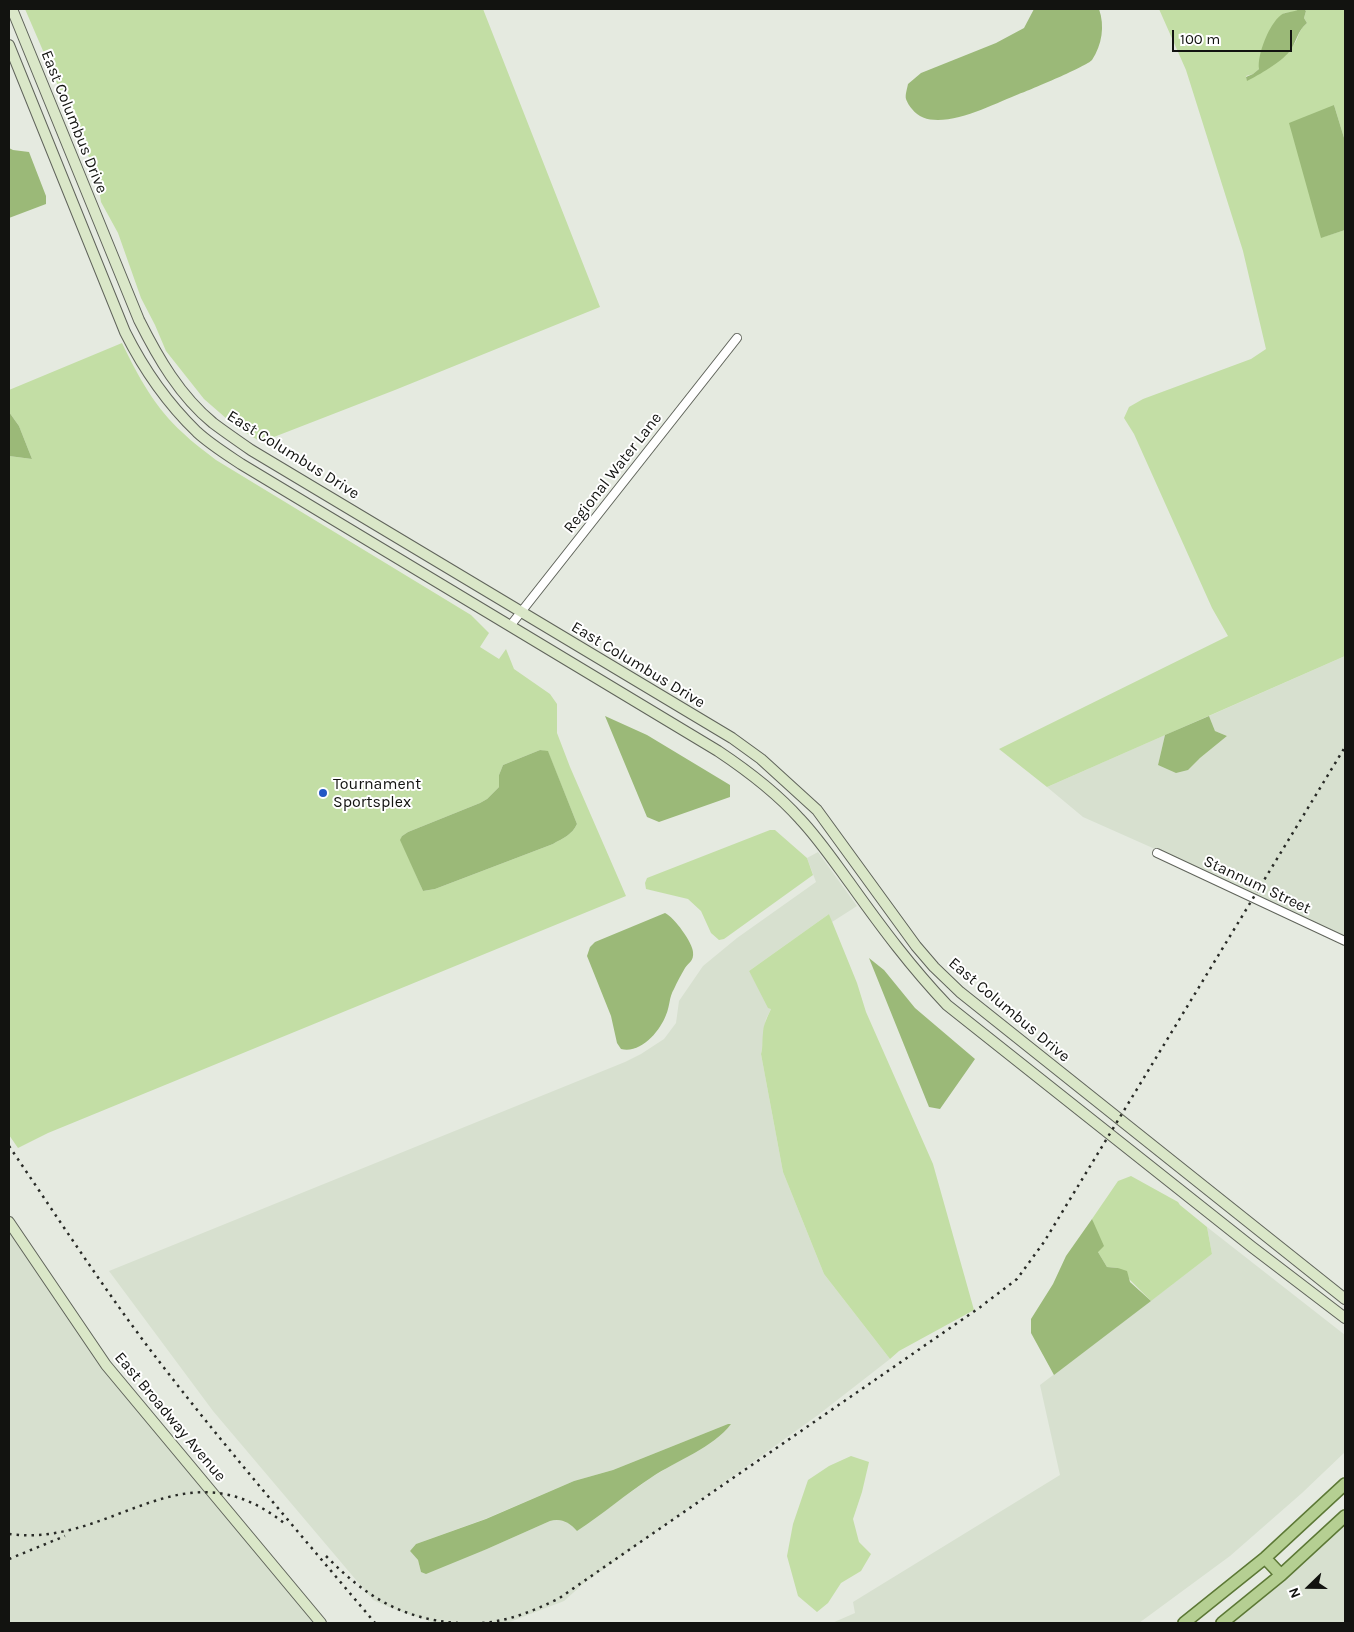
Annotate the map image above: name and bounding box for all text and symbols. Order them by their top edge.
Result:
scale bar [1174,20,1294,52]
text: 100 m [1180,30,1220,48]
street label: East Columbus Drive [37,48,111,196]
street label: East Columbus Drive [223,406,363,504]
street label: Regional Water Lane [560,409,666,537]
street label: East Columbus Drive [568,618,708,712]
place label: Tournament Sportsplex [333,774,421,812]
marker: Tournament Sportsplex [317,787,329,799]
street label: Stannum Street [1200,852,1314,918]
street label: East Columbus Drive [944,954,1074,1066]
street label: East Broadway Avenue [110,1348,230,1486]
north arrow [1284,1562,1334,1612]
text: N [1285,1585,1304,1601]

